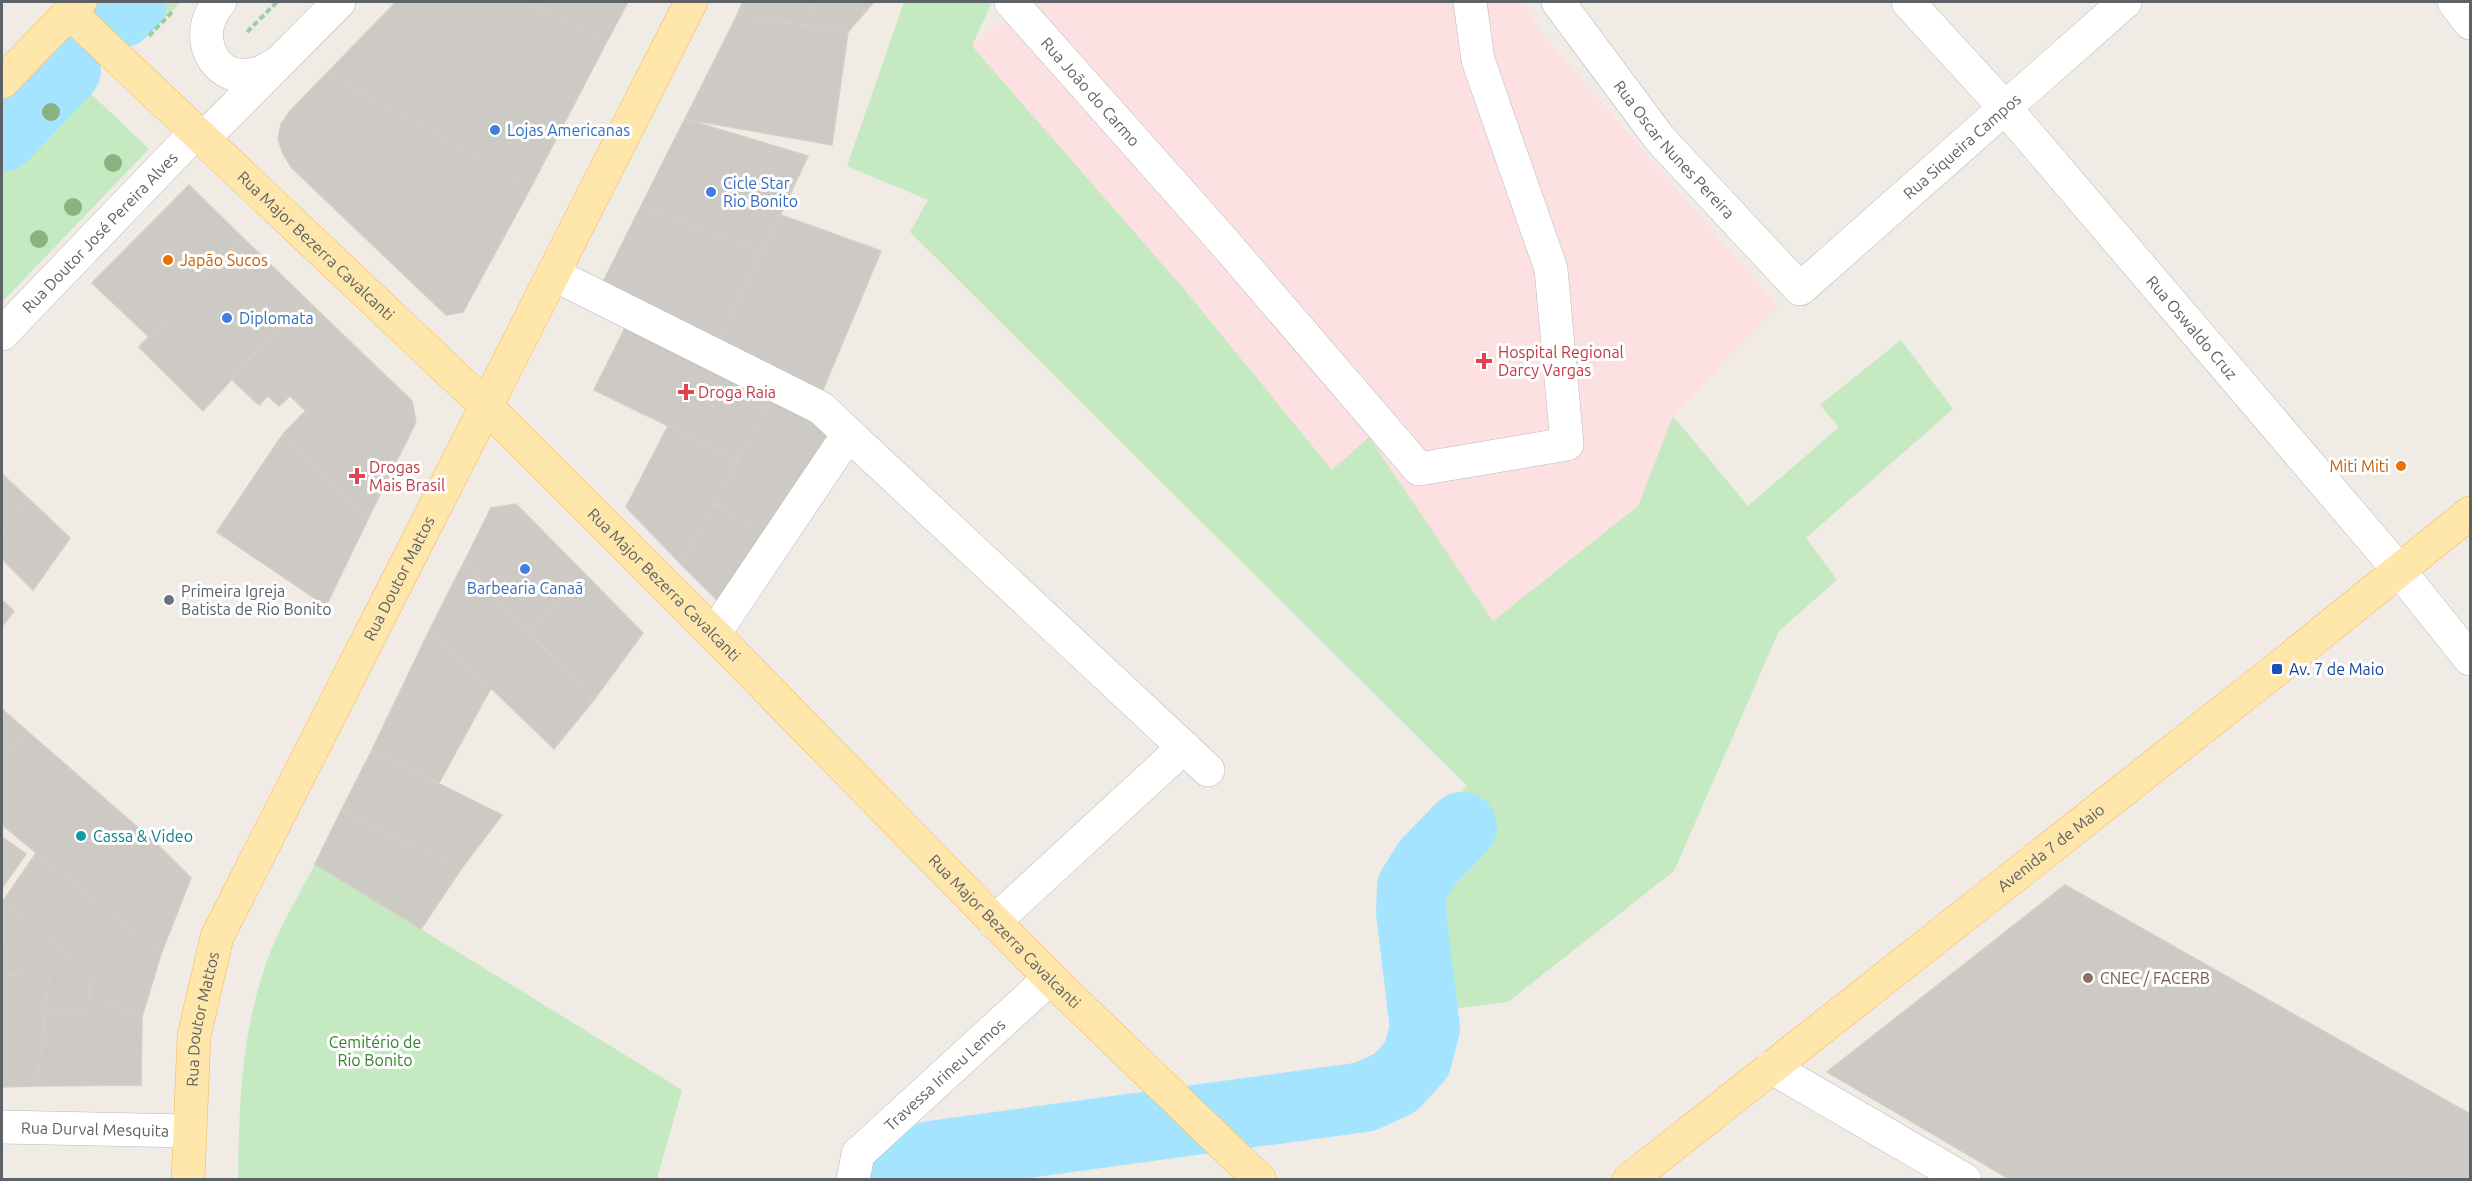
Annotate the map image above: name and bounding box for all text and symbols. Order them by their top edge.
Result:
street label: Rua João do Carmo [1038,34,1144,150]
street label: Rua Oscar Nunes Pereira [1610,77,1738,222]
street label: Rua Siqueira Campos [1900,90,2024,202]
place label: Lojas Americanas [507,121,630,139]
marker: Lojas Americanas [488,123,502,137]
street label: Rua Doutor José Pereira Alves [18,148,181,316]
street label: Rua Major Bezerra Cavalcanti [234,167,398,324]
place label: Cicle Star Rio Bonito [723,174,798,210]
marker: Cicle Star Rio Bonito [704,185,718,199]
place label: Japão Sucos [180,251,268,269]
marker: Japão Sucos [161,253,175,267]
street label: Rua Oswaldo Cruz [2143,272,2241,383]
place label: Diplomata [239,309,314,327]
marker: Diplomata [220,311,234,325]
place label: Hospital Regional Darcy Vargas [1498,343,1624,379]
marker: Hospital Regional Darcy Vargas [1475,352,1493,370]
place label: Droga Raia [698,383,776,401]
marker: Droga Raia [679,385,693,399]
place label: Miti Miti [2329,457,2389,475]
place label: Drogas Mais Brasil [369,458,445,494]
marker: Miti Miti [2394,459,2408,473]
marker: Drogas Mais Brasil [350,469,364,483]
street label: Rua Major Bezerra Cavalcanti [584,504,744,665]
street label: Rua Doutor Mattos [360,513,438,644]
marker: Barbearia Canaã [518,562,532,576]
place label: Barbearia Canaã [467,579,583,597]
place label: Primeira Igreja Batista de Rio Bonito [181,582,332,618]
marker: Primeira Igreja Batista de Rio Bonito [162,593,176,607]
place label: Av. 7 de Maio [2289,660,2384,678]
marker: Av. 7 de Maio [2270,662,2284,676]
street label: Avenida 7 de Maio [1994,800,2108,895]
place label: Cassa & Video [93,827,193,845]
marker: Cassa & Video [74,829,88,843]
street label: Rua Major Bezerra Cavalcanti [925,851,1085,1012]
street label: Rua Doutor Mattos [183,950,222,1087]
place label: CNEC / FACERB [2100,969,2210,987]
marker: CNEC / FACERB [2081,971,2095,985]
street label: Travessa Irineu Lemos [881,1015,1009,1134]
park label: Cemitério de Rio Bonito [329,1033,421,1069]
street label: Rua Durval Mesquita [21,1118,169,1140]

